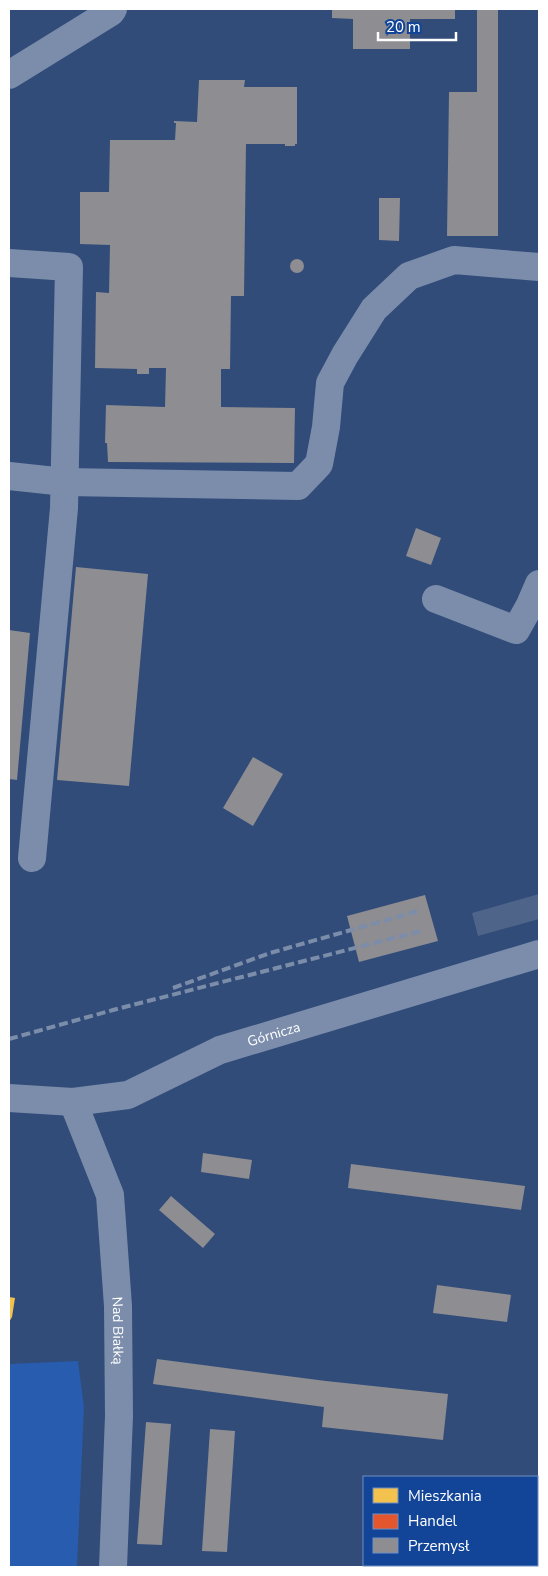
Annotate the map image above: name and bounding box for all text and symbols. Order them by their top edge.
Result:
scale bar [378,10,456,42]
text: 20 m [386,17,421,37]
street label: Górnicza [245,1017,302,1051]
street label: Nad Białką [108,1296,128,1365]
legend [363,1476,538,1566]
text: Mieszkania [408,1486,482,1506]
text: Handel [408,1511,458,1531]
text: Przemysł [408,1536,470,1556]

